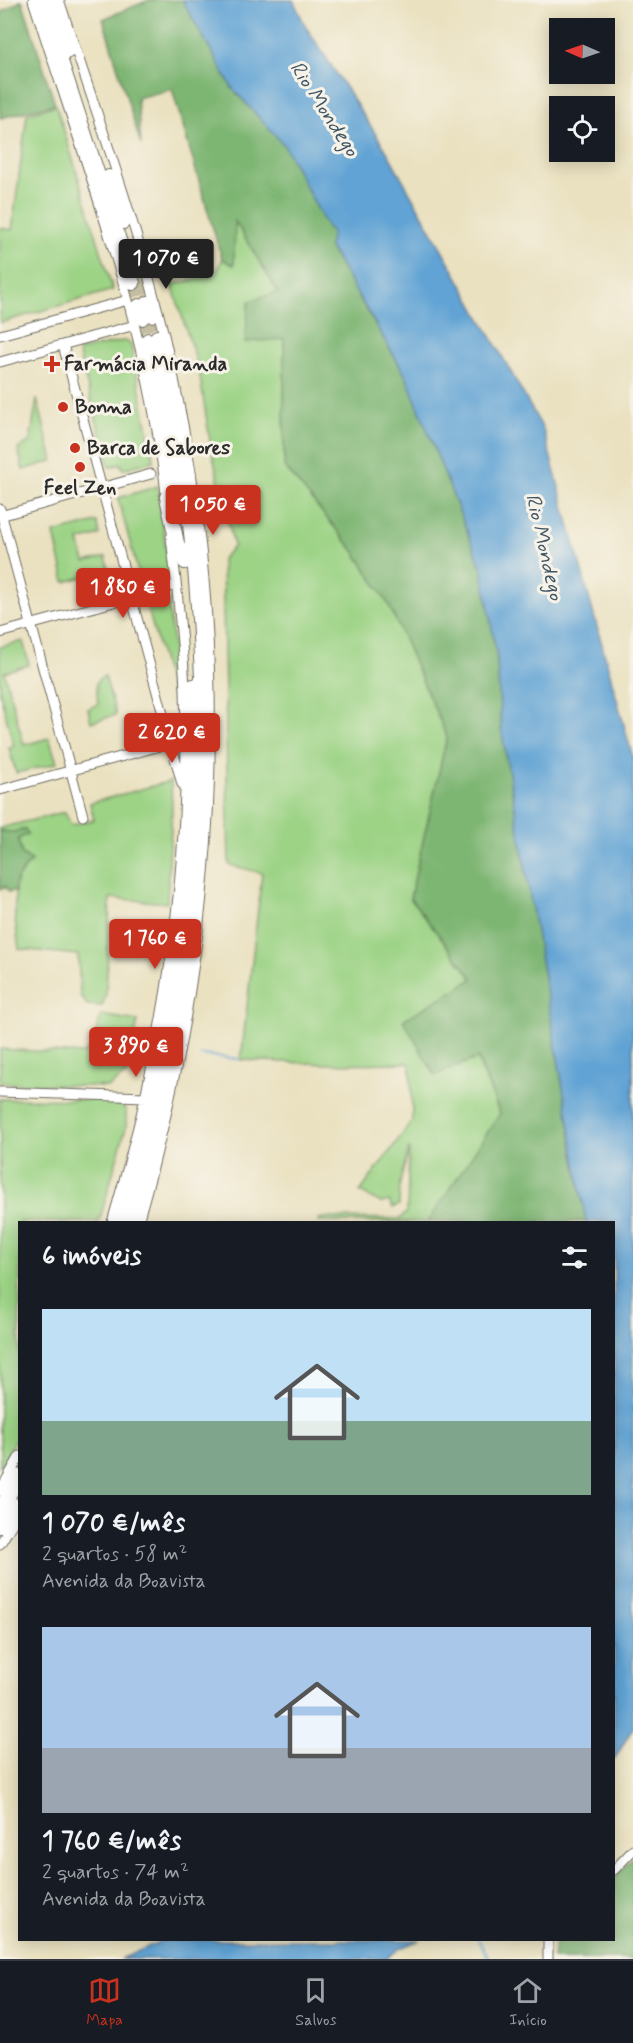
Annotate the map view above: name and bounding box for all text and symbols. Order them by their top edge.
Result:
north arrow [549,18,615,84]
map controls [549,18,615,162]
water label: Rio Mondego [283,56,366,163]
button: locate [549,96,615,162]
pin: 1 070 € [111,239,221,290]
text: 1 070 € [133,245,199,272]
place label: Farmácia Miranda [64,351,227,378]
marker: Farmácia Miranda [45,357,59,371]
place label: Bonna [75,394,132,421]
marker: Bonna [56,400,70,414]
place label: Barca de Sabores [87,435,230,462]
marker: Barca de Sabores [68,441,82,455]
marker: Feel Zen [73,460,87,474]
place label: Feel Zen [44,475,116,502]
pin: 1 050 € [158,485,268,536]
text: 1 050 € [180,491,246,518]
water label: Rio Mondego [518,491,570,604]
pin: 1 880 € [68,568,178,619]
text: 1 880 € [90,574,156,601]
pin: 2 620 € [117,713,227,764]
text: 2 620 € [138,719,206,746]
pin: 1 760 € [100,919,210,970]
text: 1 760 € [123,925,187,952]
pin: 3 890 € [81,1027,191,1078]
text: 3 890 € [103,1033,169,1060]
text: 6 imóveis [42,1240,141,1274]
icon: filters [558,1241,591,1274]
icon: home [263,1348,371,1456]
text: 1 070 €/mês [42,1507,185,1541]
text: 2 quartos · 58 m² [42,1541,187,1568]
text: Avenida da Boavista [42,1568,206,1595]
icon: home [263,1666,371,1774]
text: 1 760 €/mês [42,1825,181,1859]
text: 2 quartos · 74 m² [42,1859,189,1886]
text: Avenida da Boavista [42,1886,206,1913]
tab: Mapa [86,1974,123,2031]
tab: Salvos [295,1974,337,2031]
tab: Início [509,1974,547,2031]

